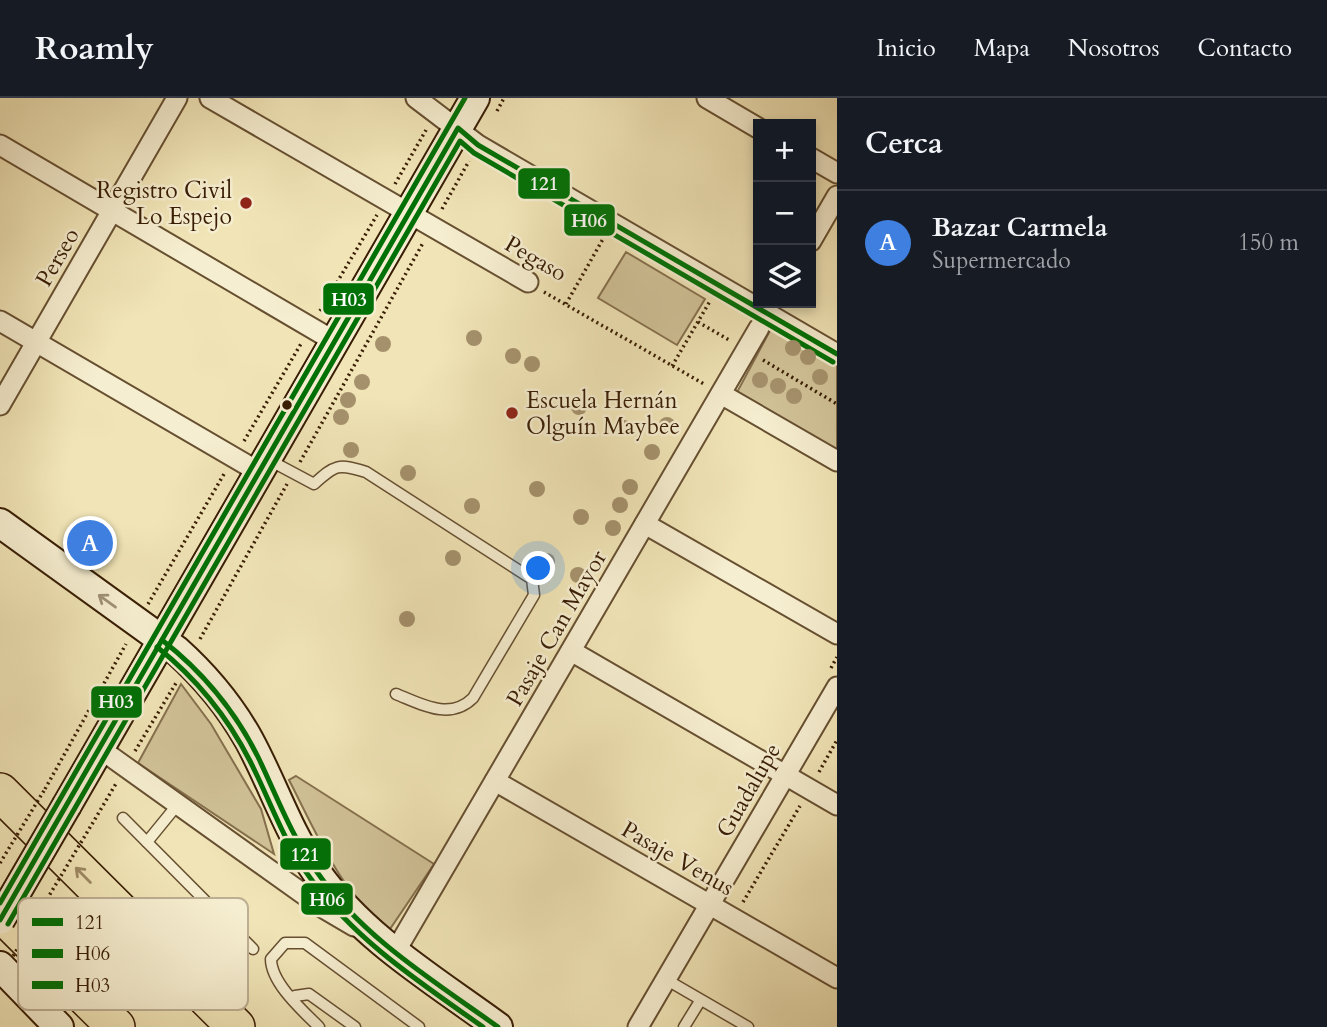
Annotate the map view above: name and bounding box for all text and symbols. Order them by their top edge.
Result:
text: Roamly [35,26,154,71]
text: Inicio [876,32,936,65]
text: Mapa [974,32,1030,65]
text: Nosotros [1068,32,1160,65]
text: Contacto [1198,32,1292,65]
map controls [753,119,816,308]
button: + [753,119,816,182]
text: Cerca [865,123,943,164]
line badge: 121 [517,167,571,200]
text: 121 [529,171,559,197]
place label: Registro Civil Lo Espejo [96,175,232,232]
button: − [753,182,816,245]
marker: Registro Civil Lo Espejo [238,195,254,211]
line badge: H06 [563,203,616,237]
text: H06 [571,208,607,234]
text: Bazar Carmela [932,210,1108,245]
street label: Perseo [28,222,87,292]
text: A [879,227,897,258]
text: 150 m [1238,227,1299,258]
street label: Pegaso [499,228,573,289]
button: layers [753,245,816,308]
text: Supermercado [932,245,1071,276]
line badge: H03 [322,282,375,316]
text: H03 [331,287,367,313]
place label: Escuela Hernán Olguín Maybee [526,385,680,442]
unlabelled marker [280,398,294,412]
marker: Escuela Hernán Olguín Maybee [504,405,520,421]
pin: A [67,517,113,569]
street label: Pasaje Can Mayor [499,544,614,712]
your location [521,551,555,585]
one-way arrow [98,594,117,608]
line badge: H03 [90,685,143,719]
text: H03 [98,689,134,715]
street label: Guadalupe [709,737,788,843]
street label: Pasaje Venus [616,814,740,903]
line badge: 121 [279,837,332,871]
text: 121 [290,842,320,868]
one-way arrow [75,867,92,884]
line badge: H06 [300,882,354,916]
text: H06 [309,887,345,913]
legend [18,898,248,1010]
text: 121 [75,910,104,936]
text: H06 [75,941,110,967]
text: H03 [75,973,110,999]

